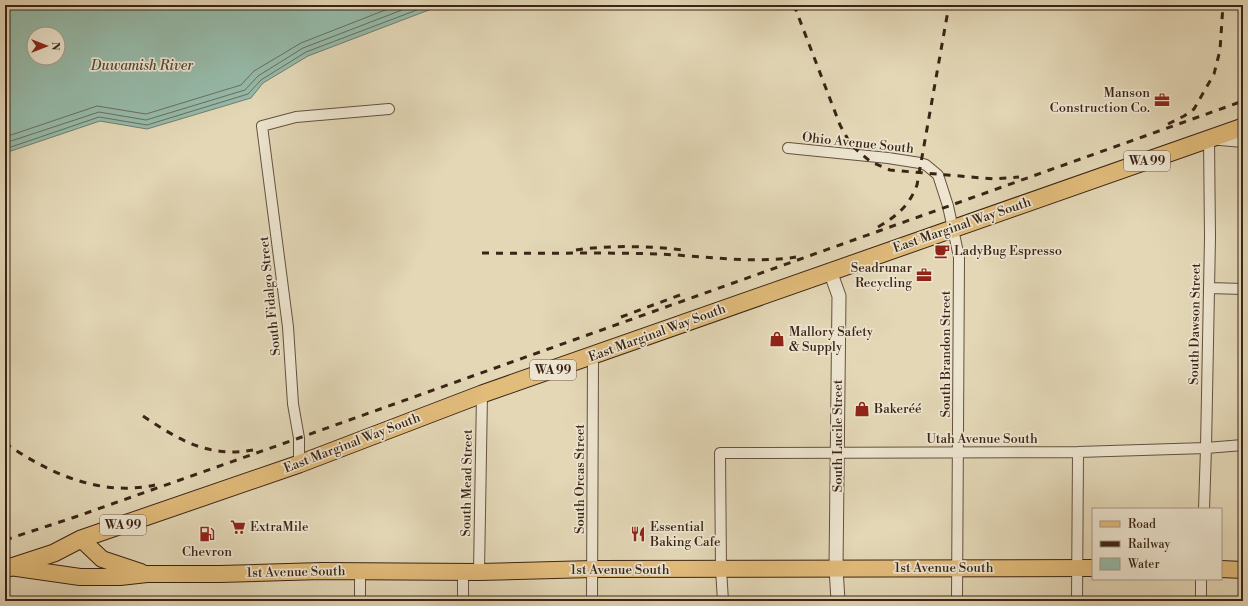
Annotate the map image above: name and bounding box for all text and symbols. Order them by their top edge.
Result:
north arrow [26,26,66,66]
text: N [48,42,62,51]
water label: Duwamish River [90,57,194,75]
place label: Manson Construction Co. [1050,85,1150,116]
office icon: Manson Construction Co. [1153,91,1171,109]
street label: Ohio Avenue South [801,129,915,157]
road number: WA 99 [1124,151,1170,171]
street label: East Marginal Way South [891,194,1033,256]
street label: South Fidalgo Street [256,235,284,356]
cafe icon: LadyBug Espresso [933,242,951,260]
place label: LadyBug Espresso [954,243,1062,259]
place label: Seadrunar Recycling [851,260,912,291]
street label: South Dawson Street [1186,263,1204,385]
office icon: Seadrunar Recycling [915,266,933,284]
street label: South Brandon Street [938,290,954,417]
street label: East Marginal Way South [586,301,728,365]
place label: Mallory Safety & Supply [789,324,874,355]
shop icon: Mallory Safety & Supply [768,330,786,348]
road number: WA 99 [530,360,576,380]
street label: South Lucile Street [830,379,846,492]
shop icon: Bakeréé [853,400,871,418]
place label: Bakeréé [873,401,922,417]
street label: East Marginal Way South [281,409,423,476]
street label: South Orcas Street [572,424,588,534]
street label: South Mead Street [458,429,476,537]
street label: Utah Avenue South [926,431,1038,447]
legend [1092,508,1222,580]
road number: WA 99 [100,515,146,535]
text: Road [1128,517,1156,532]
supermarket icon: ExtraMile [229,518,247,536]
place label: ExtraMile [250,519,309,535]
place label: Essential Baking Cafe [649,519,721,550]
fuel station icon: Chevron [198,525,216,543]
restaurant icon: Essential Baking Cafe [629,525,647,543]
text: Railway [1128,537,1170,552]
place label: Chevron [182,544,232,560]
text: Water [1127,557,1160,572]
street label: 1st Avenue South [895,560,994,576]
street label: 1st Avenue South [571,562,670,578]
street label: 1st Avenue South [246,563,346,581]

